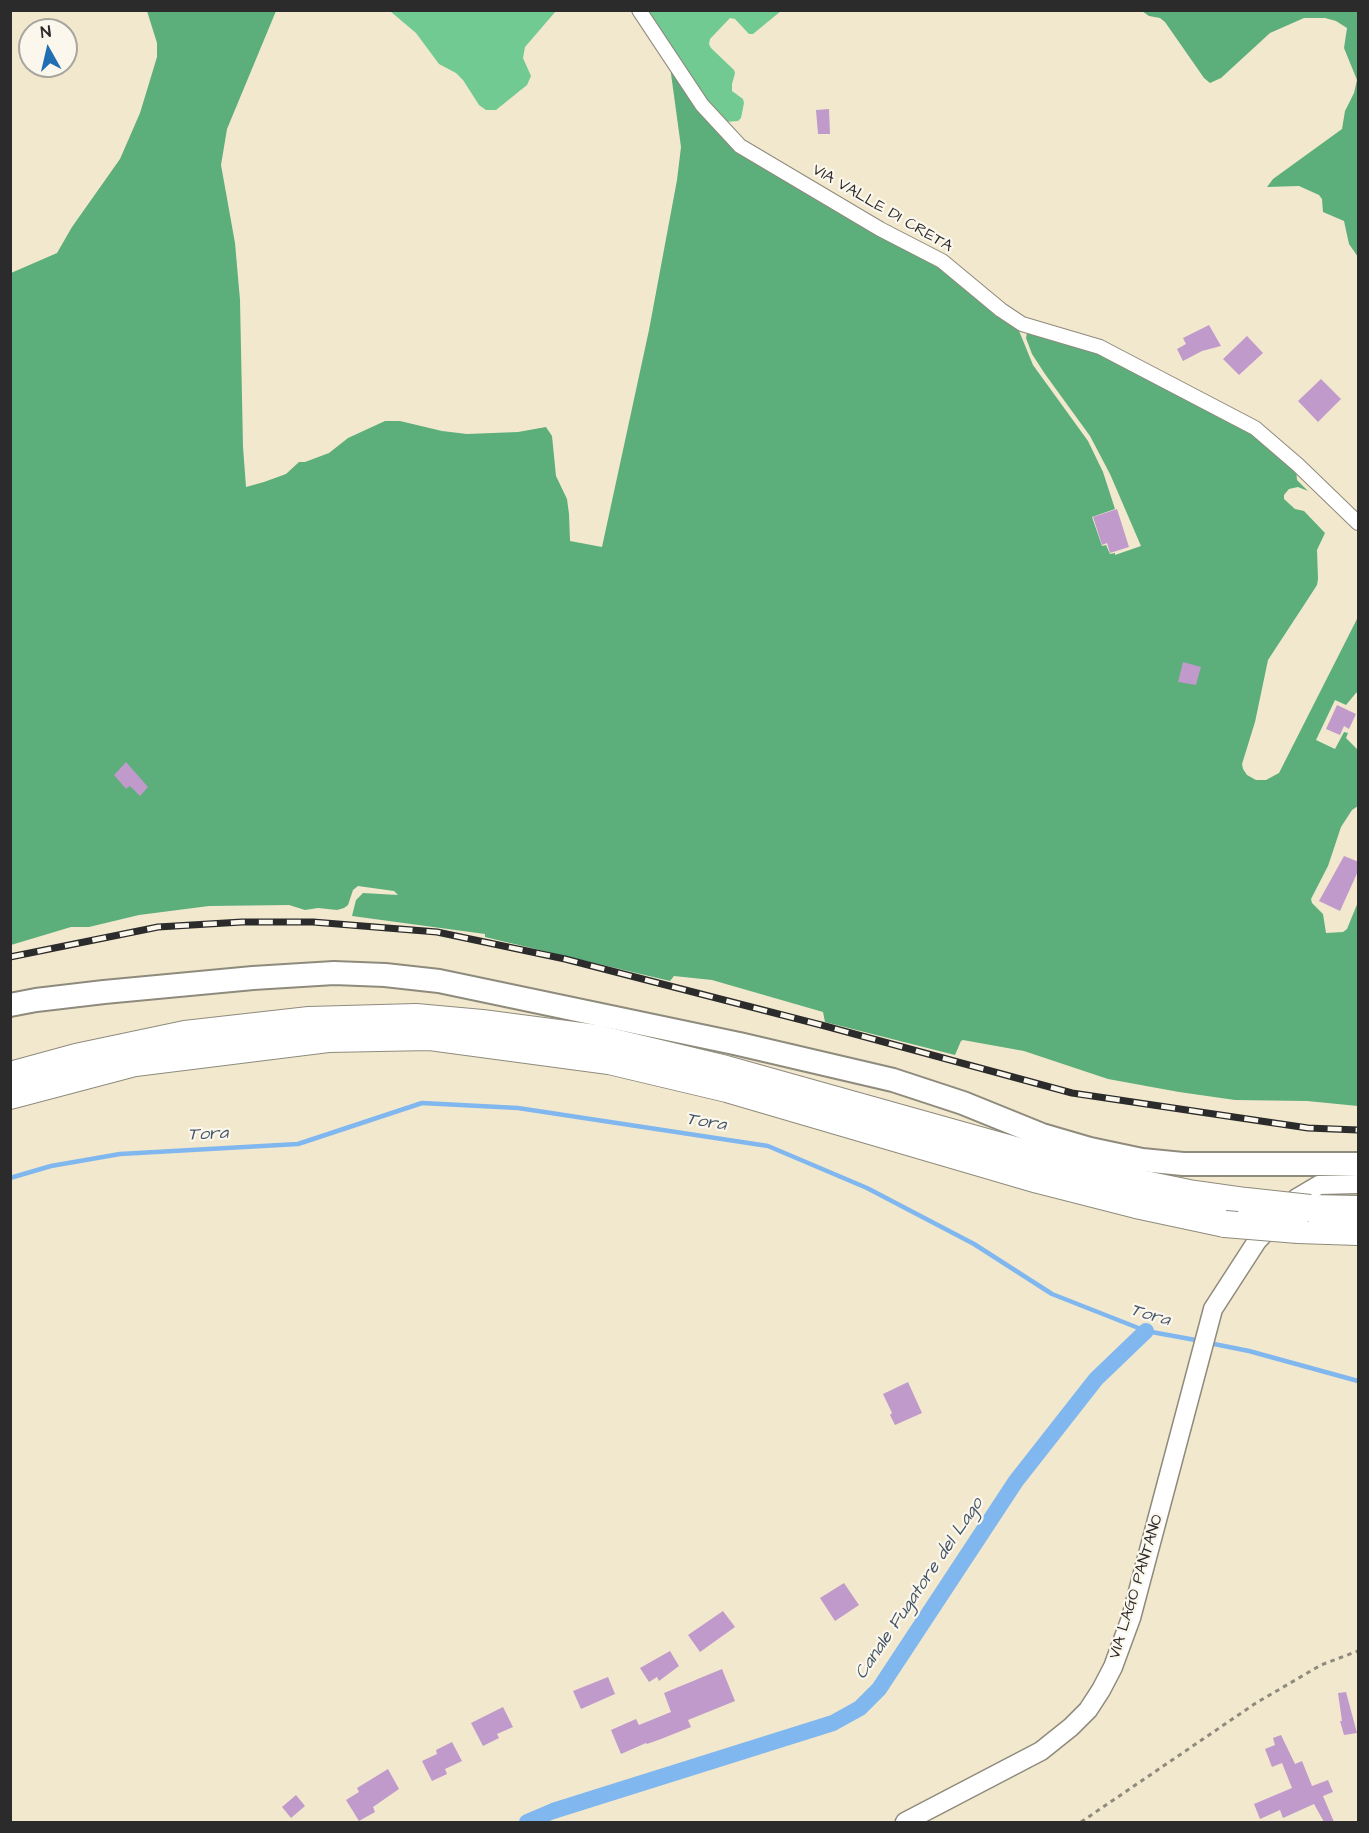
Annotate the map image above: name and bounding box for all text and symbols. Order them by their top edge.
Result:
north arrow [18,18,78,78]
text: N [39,21,52,44]
street label: VIA VALLE DI CRETA [808,161,956,257]
water label: Tora [684,1109,728,1137]
water label: Tora [187,1123,229,1147]
water label: Tora [1128,1300,1172,1332]
water label: Canale Fugatore del Lago [851,1494,989,1684]
street label: VIA LAGO PANTANO [1106,1512,1168,1662]

